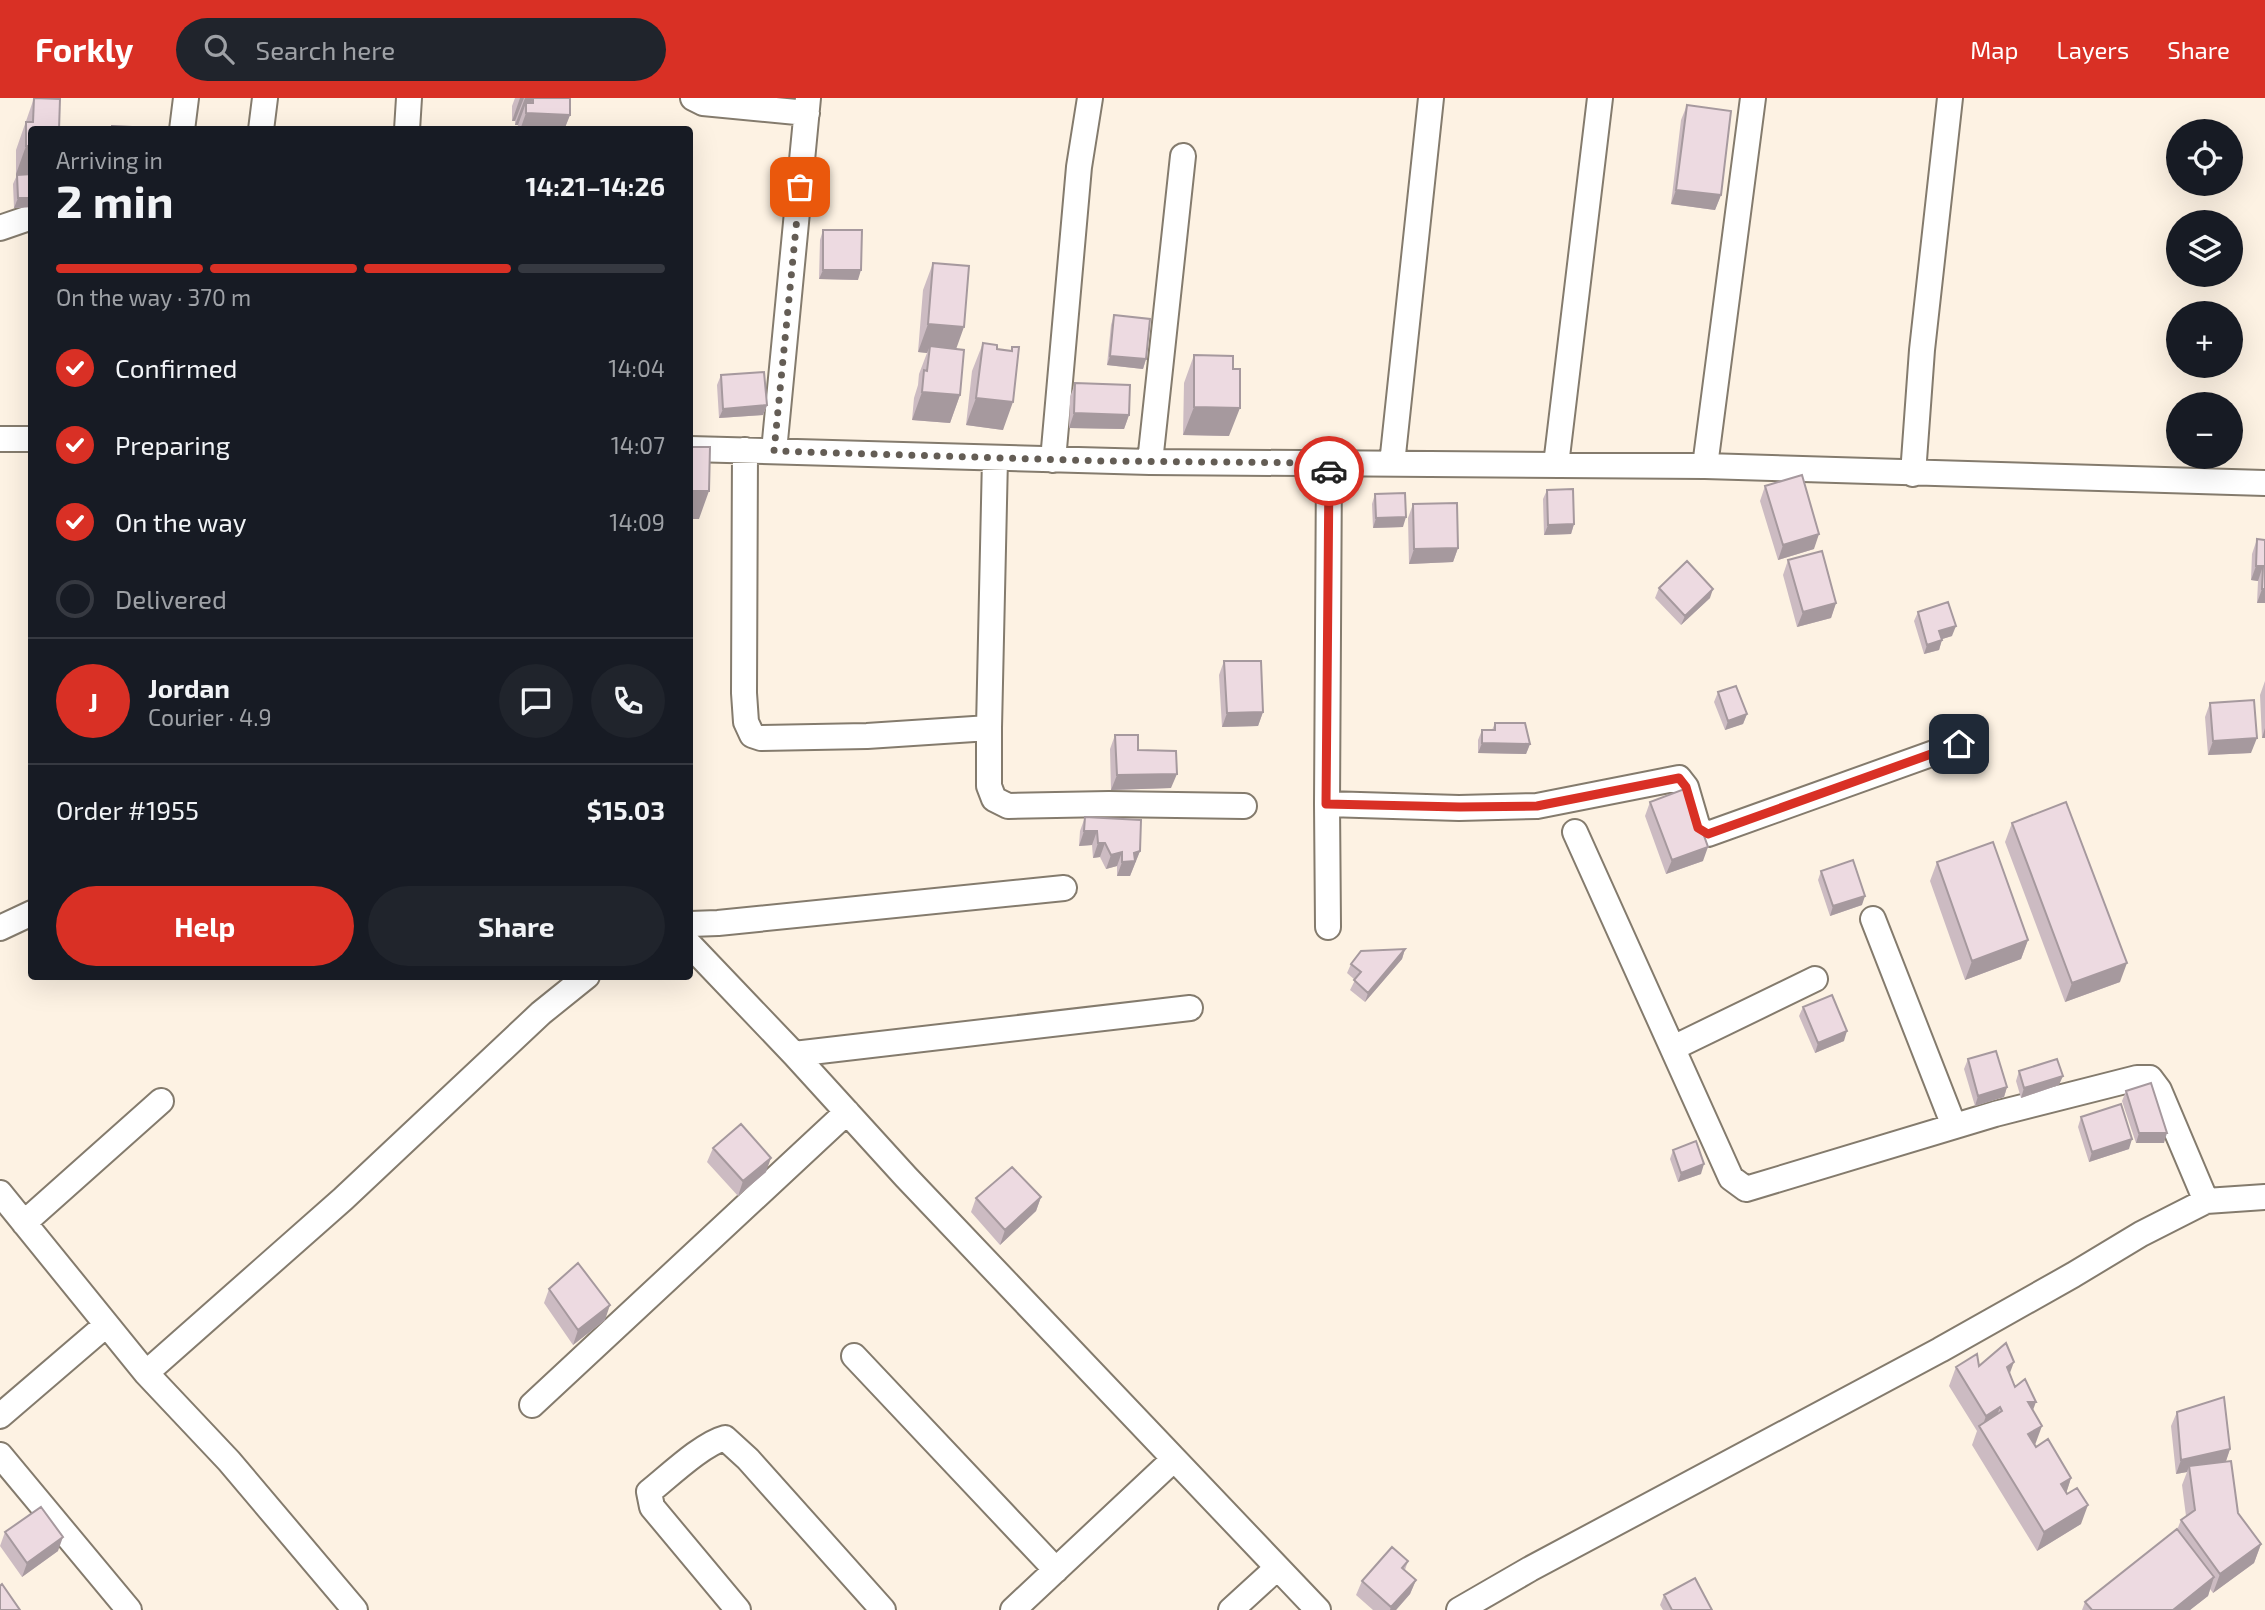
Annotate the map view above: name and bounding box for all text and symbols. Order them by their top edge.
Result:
search box [176,18,666,81]
text: Forkly [35,29,134,69]
icon: search [200,30,238,68]
text: Search here [256,34,395,65]
text: Map [1970,35,2018,64]
text: Layers [2056,35,2129,64]
text: Share [2167,35,2230,64]
map controls [2166,119,2243,469]
button: locate [2166,119,2243,196]
text: Arriving in [56,146,163,174]
pin [770,157,830,217]
icon: bag [781,168,819,206]
text: 14:21–14:26 [526,170,665,201]
text: 2 min [56,172,174,227]
button: layers [2166,210,2243,287]
text: On the way · 370 m [56,283,251,311]
button: + [2166,301,2243,378]
icon: check [56,349,94,387]
text: Confirmed [115,352,238,383]
text: 14:04 [608,354,665,382]
button: − [2166,392,2243,469]
icon: check [56,426,94,464]
text: Preparing [115,429,230,460]
text: 14:07 [611,431,665,459]
courier [1294,436,1364,506]
icon: car [1310,452,1348,490]
icon: check [56,503,94,541]
text: On the way [115,506,246,537]
text: 14:09 [609,508,665,536]
text: Delivered [115,583,227,614]
button: chat [499,664,573,738]
button: phone [591,664,665,738]
text: Jordan [148,672,230,703]
text: J [88,686,98,717]
text: Courier · 4.9 [148,703,272,731]
pin [1929,714,1989,774]
icon: home [1940,725,1978,763]
text: Order #1955 [56,794,199,825]
text: $15.03 [587,794,665,825]
button: Help [56,886,354,966]
button: Share [368,886,665,966]

